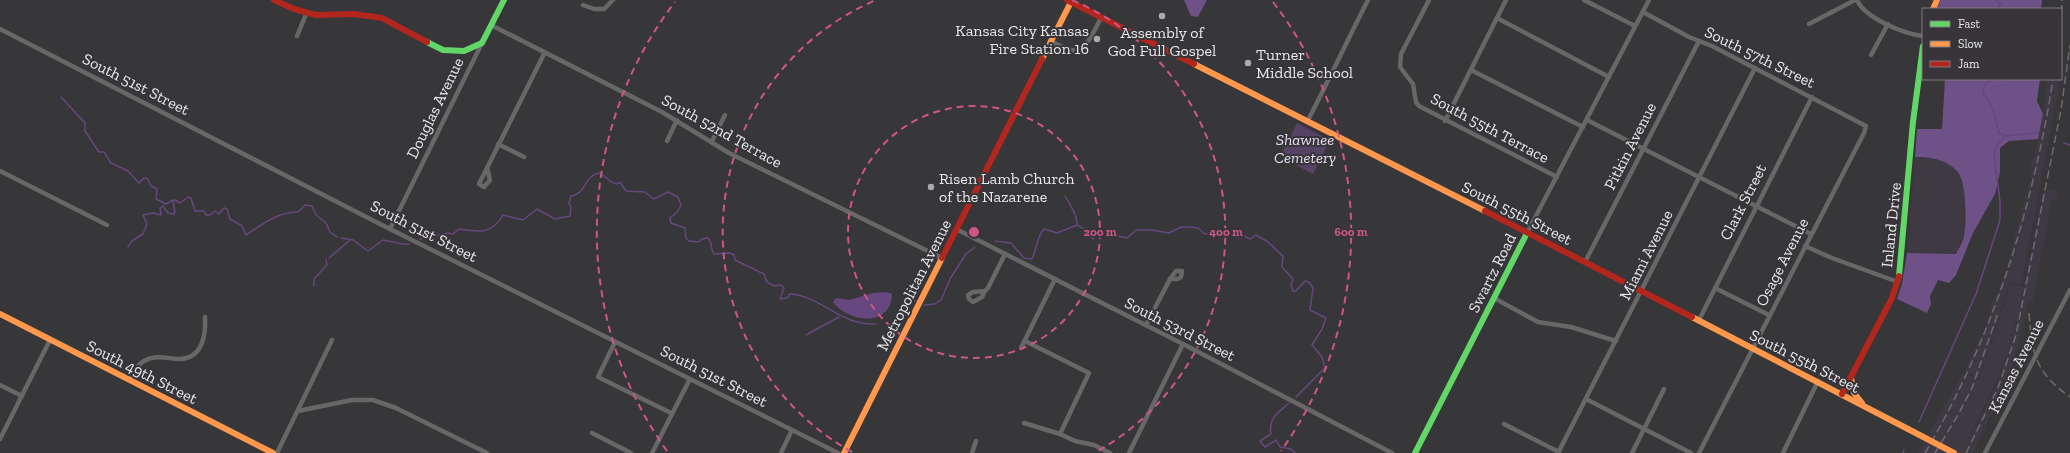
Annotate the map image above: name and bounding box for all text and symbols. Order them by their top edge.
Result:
legend [1922,8,2062,80]
marker: Assembly of God Full Gospel [1157,11,1167,21]
text: Fast [1958,17,1981,31]
place label: Kansas City Kansas Fire Station 16 [955,21,1089,58]
street label: South 57th Street [1702,22,1818,92]
place label: Assembly of God Full Gospel [1108,23,1216,60]
marker: Kansas City Kansas Fire Station 16 [1092,34,1102,44]
text: Slow [1958,37,1984,51]
place label: Turner Middle School [1256,45,1353,82]
street label: South 51st Street [79,49,193,119]
street label: Douglas Avenue [402,54,468,162]
text: Jam [1958,57,1980,71]
marker: Turner Middle School [1243,58,1253,68]
street label: South 55th Terrace [1428,89,1552,167]
street label: South 52nd Terrace [659,90,785,172]
street label: Pitkin Avenue [1600,99,1660,193]
park label: Shawnee Cemetery [1274,130,1337,167]
street label: Clark Street [1716,161,1770,243]
place label: Risen Lamb Church of the Nazarene [939,169,1074,206]
street label: South 55th Street [1459,177,1575,249]
street label: Inland Drive [1877,181,1905,269]
marker: Risen Lamb Church of the Nazarene [926,182,936,192]
street label: South 51st Street [367,196,481,266]
street label: Miami Avenue [1615,207,1677,303]
street label: Osage Avenue [1752,215,1812,309]
street label: Metropolitan Avenue [873,216,955,354]
centre of rings [967,225,981,239]
text: 200 m [1083,225,1117,239]
text: 400 m [1209,225,1243,239]
text: 600 m [1334,225,1368,239]
street label: Swartz Road [1464,230,1520,316]
street label: South 53rd Street [1122,293,1238,365]
street label: Kansas Avenue [1984,316,2048,416]
street label: South 55th Street [1747,325,1863,397]
street label: South 49th Street [83,336,201,408]
street label: South 51st Street [657,341,771,411]

